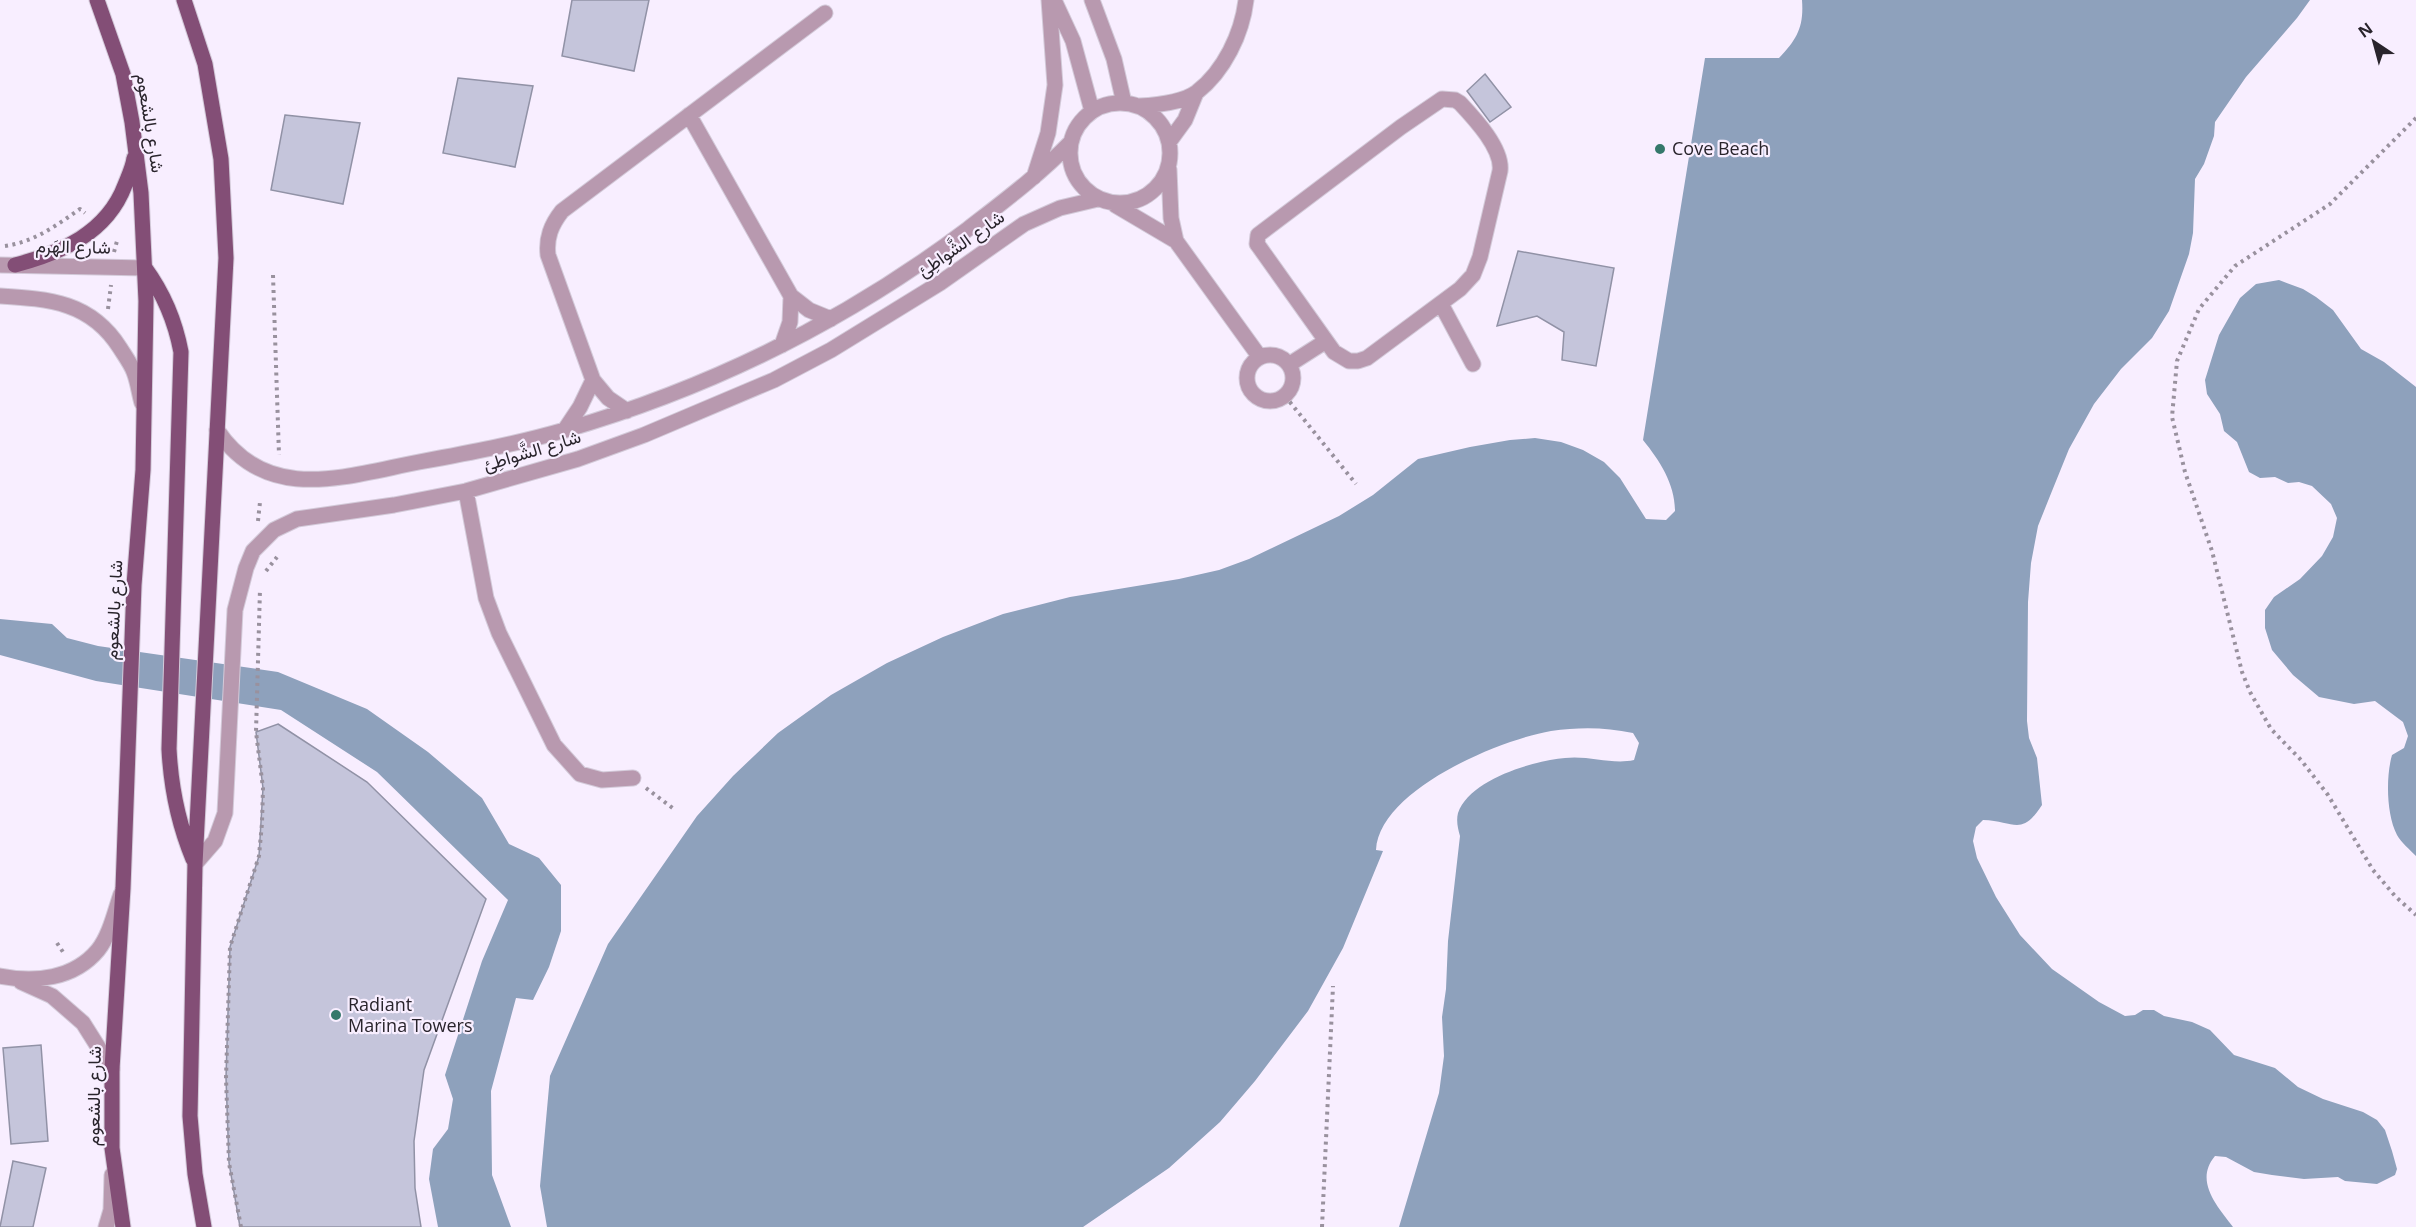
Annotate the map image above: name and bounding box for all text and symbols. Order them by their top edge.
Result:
north arrow [2344,12,2404,72]
text: N [2353,17,2377,43]
street label: شارع بالشعوم [130,71,171,174]
place label: Cove Beach [1672,136,1769,160]
marker: Cove Beach [1653,142,1667,156]
street label: شارع الشَّواطِئ [912,204,1009,283]
street label: شارع الهَرم [35,233,111,260]
street label: شارع الشَّواطِئ [480,424,584,477]
street label: شارع بالشعوم [98,559,129,661]
place label: Radiant Marina Towers [348,992,473,1037]
marker: Radiant Marina Towers [329,1008,343,1022]
street label: شارع بالشعوم [80,1046,107,1146]

